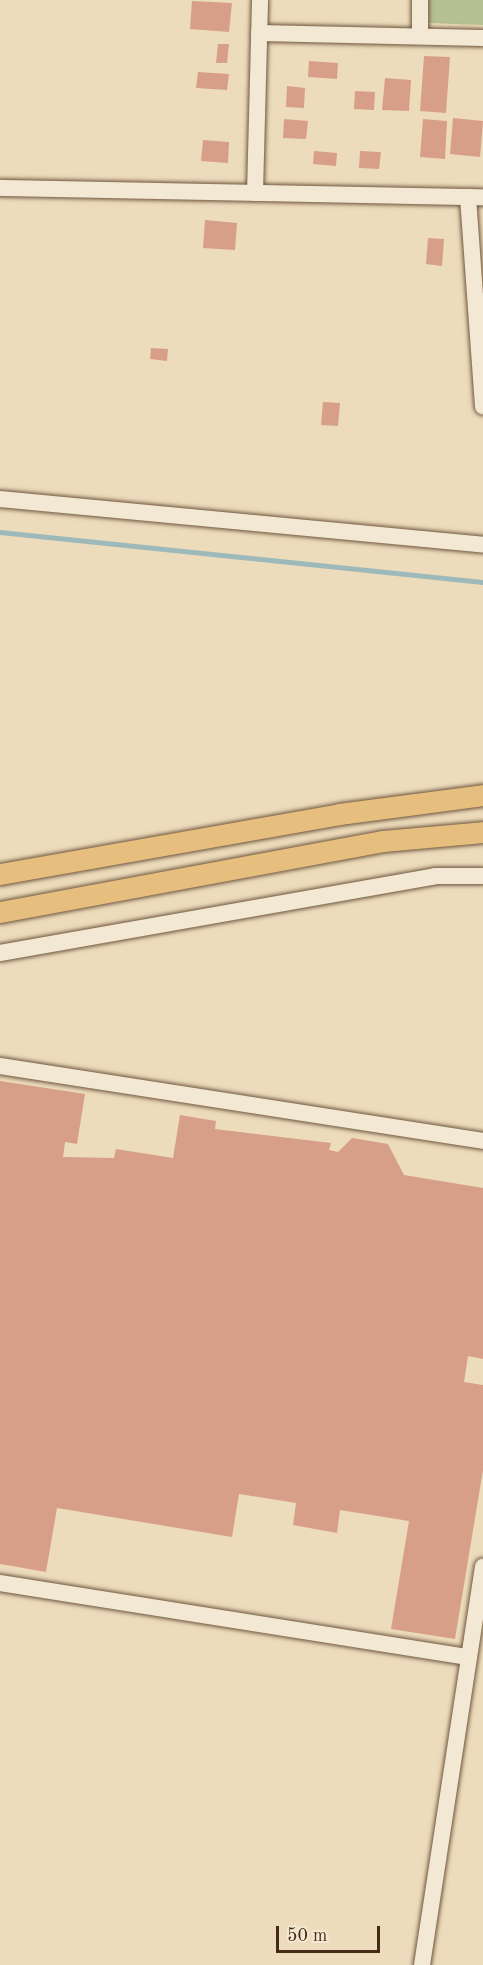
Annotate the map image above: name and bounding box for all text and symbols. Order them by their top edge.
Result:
scale bar [279,1914,382,1952]
text: 50 m [287,1927,327,1945]

